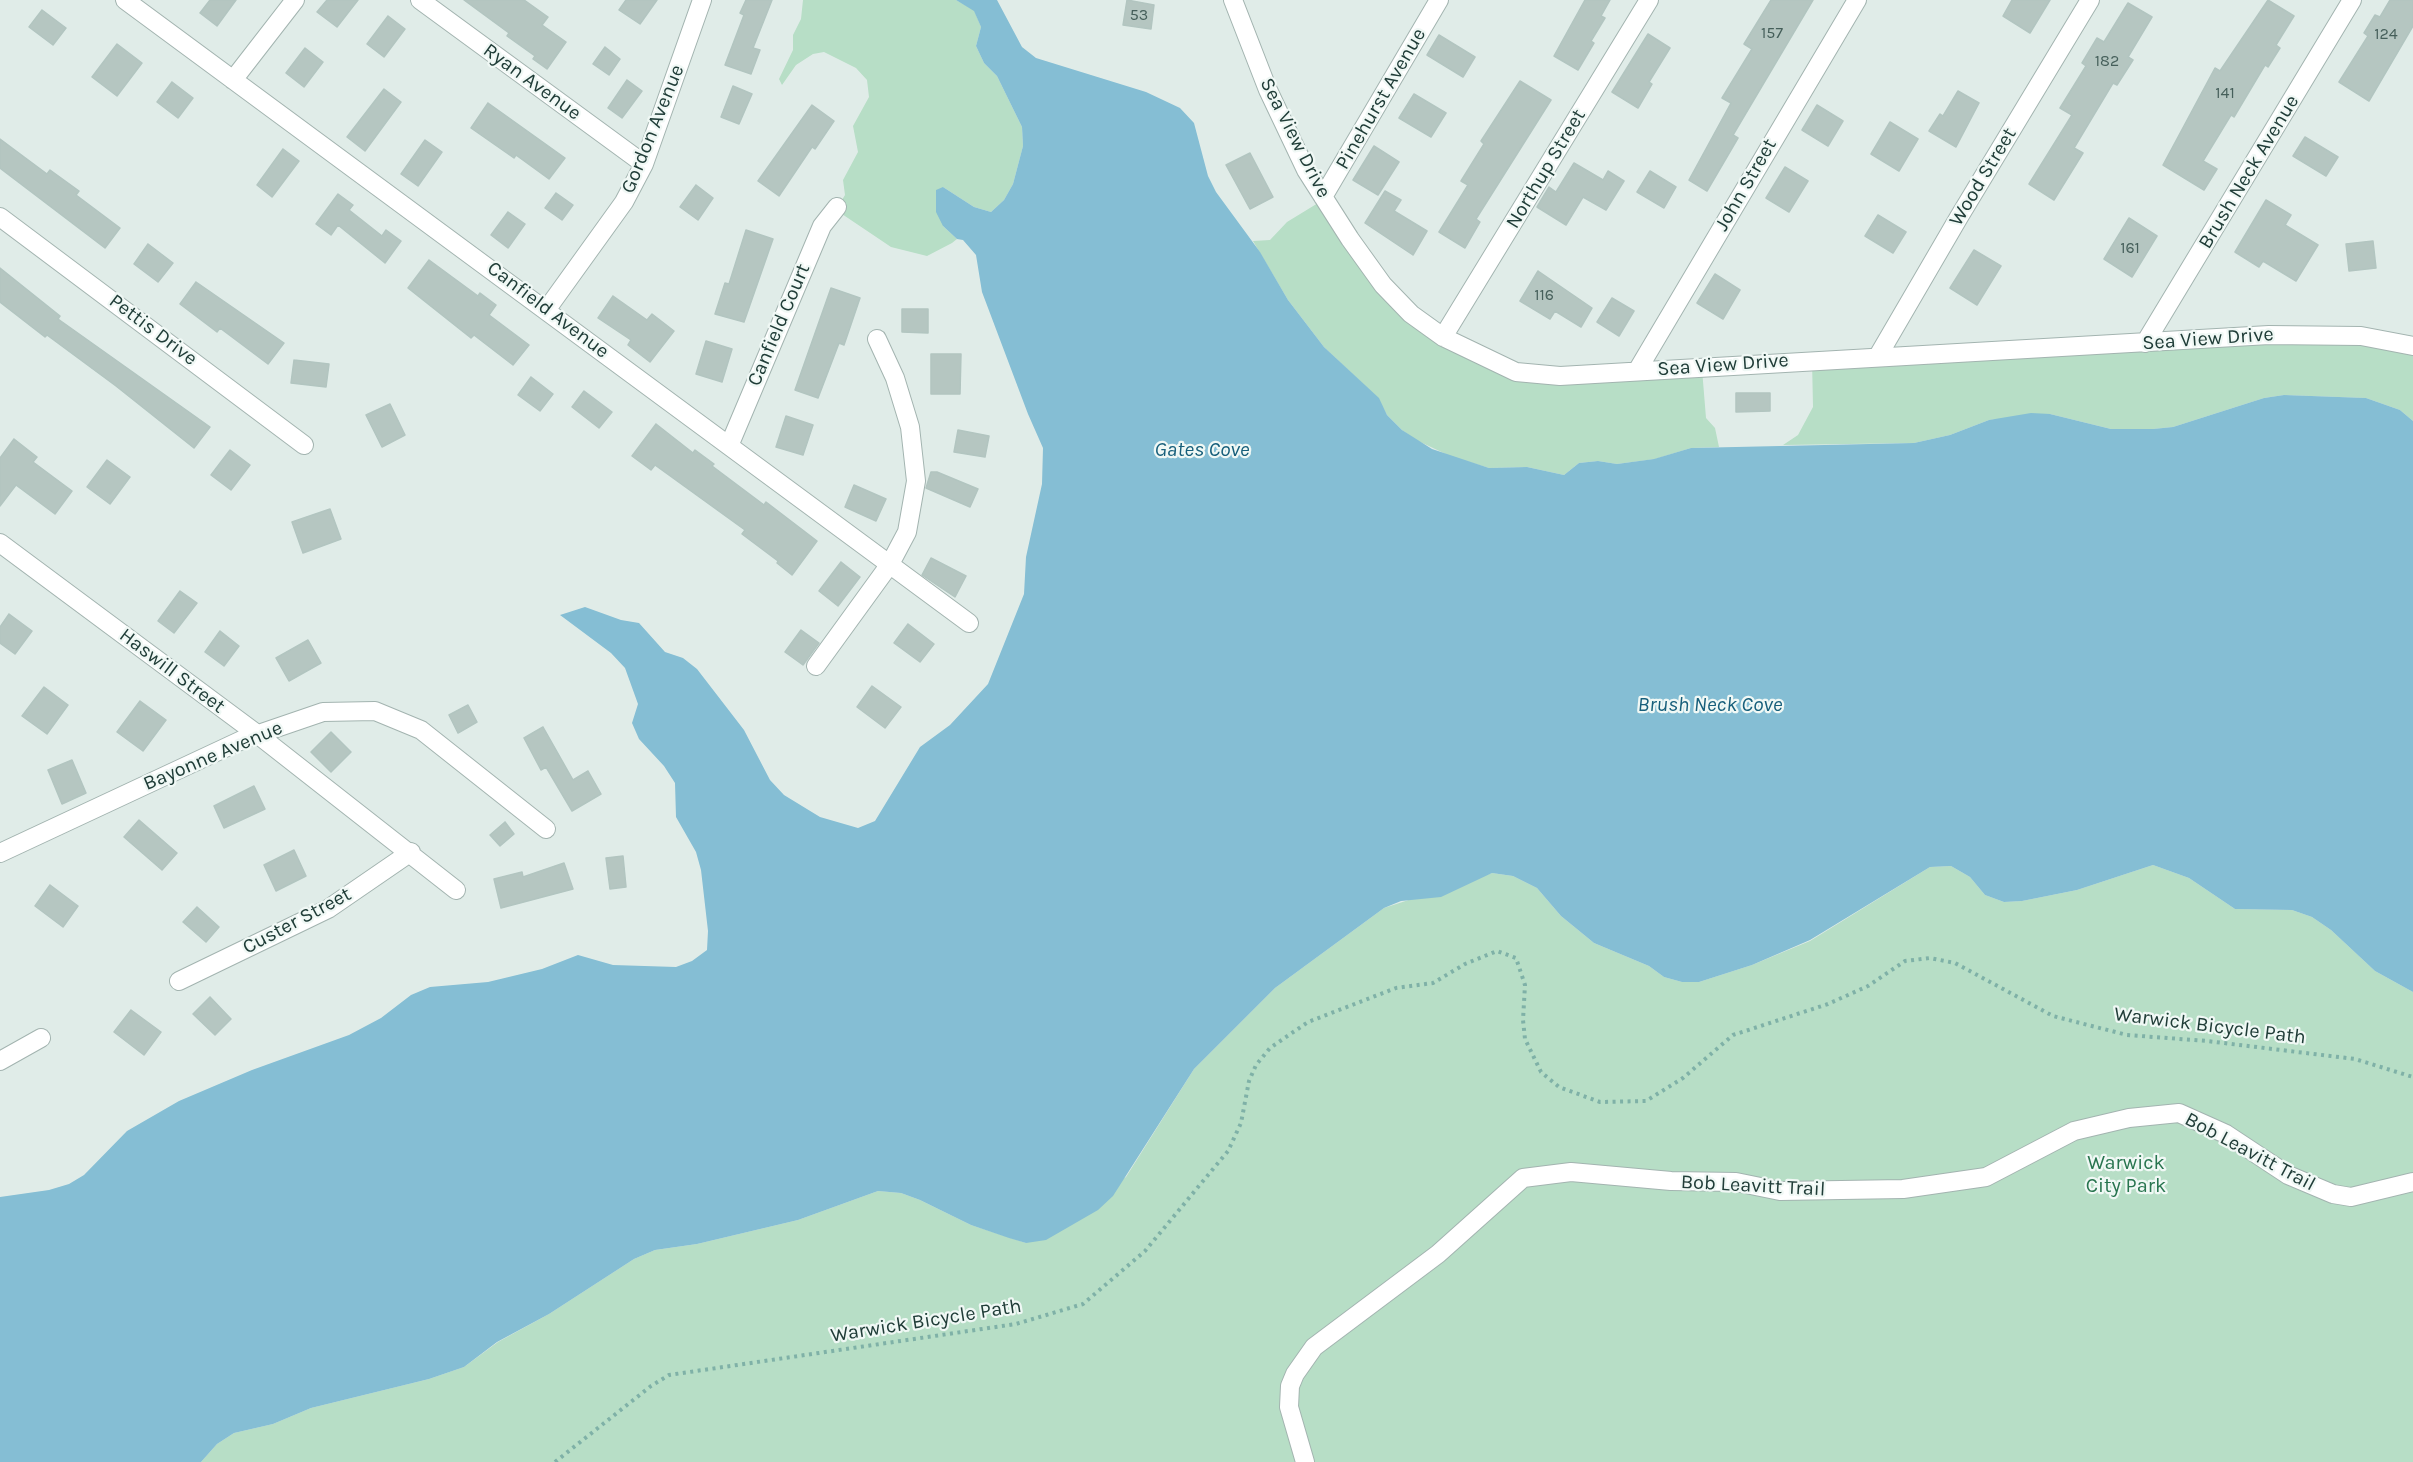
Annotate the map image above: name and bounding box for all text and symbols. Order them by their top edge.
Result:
house number: 53 [1130,5,1148,25]
house number: 157 [1761,23,1783,43]
street label: Pinehurst Avenue [1331,24,1431,174]
house number: 124 [2374,24,2398,44]
street label: Ryan Avenue [478,38,586,126]
house number: 182 [2095,51,2119,71]
street label: Gordon Avenue [616,61,690,197]
street label: Sea View Drive [1254,74,1336,202]
house number: 141 [2215,83,2235,103]
street label: Brush Neck Avenue [2194,91,2304,253]
street label: Northup Street [1501,105,1591,233]
street label: Wood Street [1944,123,2022,231]
street label: John Street [1710,134,1782,236]
house number: 161 [2120,238,2140,258]
street label: Canfield Avenue [482,256,614,364]
street label: Canfield Court [742,260,816,390]
house number: 116 [1534,285,1554,305]
street label: Pettis Drive [104,289,202,371]
street label: Sea View Drive [2142,322,2274,356]
street label: Sea View Drive [1657,348,1789,382]
water label: Gates Cove [1154,437,1250,463]
street label: Haswill Street [114,623,230,719]
water label: Brush Neck Cove [1638,692,1782,718]
street label: Bayonne Avenue [140,716,286,796]
street label: Custer Street [239,882,355,960]
street label: Warwick Bicycle Path [2113,1002,2307,1050]
street label: Bob Leavitt Trail [2180,1107,2320,1197]
park label: Warwick City Park [2086,1151,2166,1198]
street label: Bob Leavitt Trail [1680,1170,1826,1202]
street label: Warwick Bicycle Path [829,1294,1023,1348]

